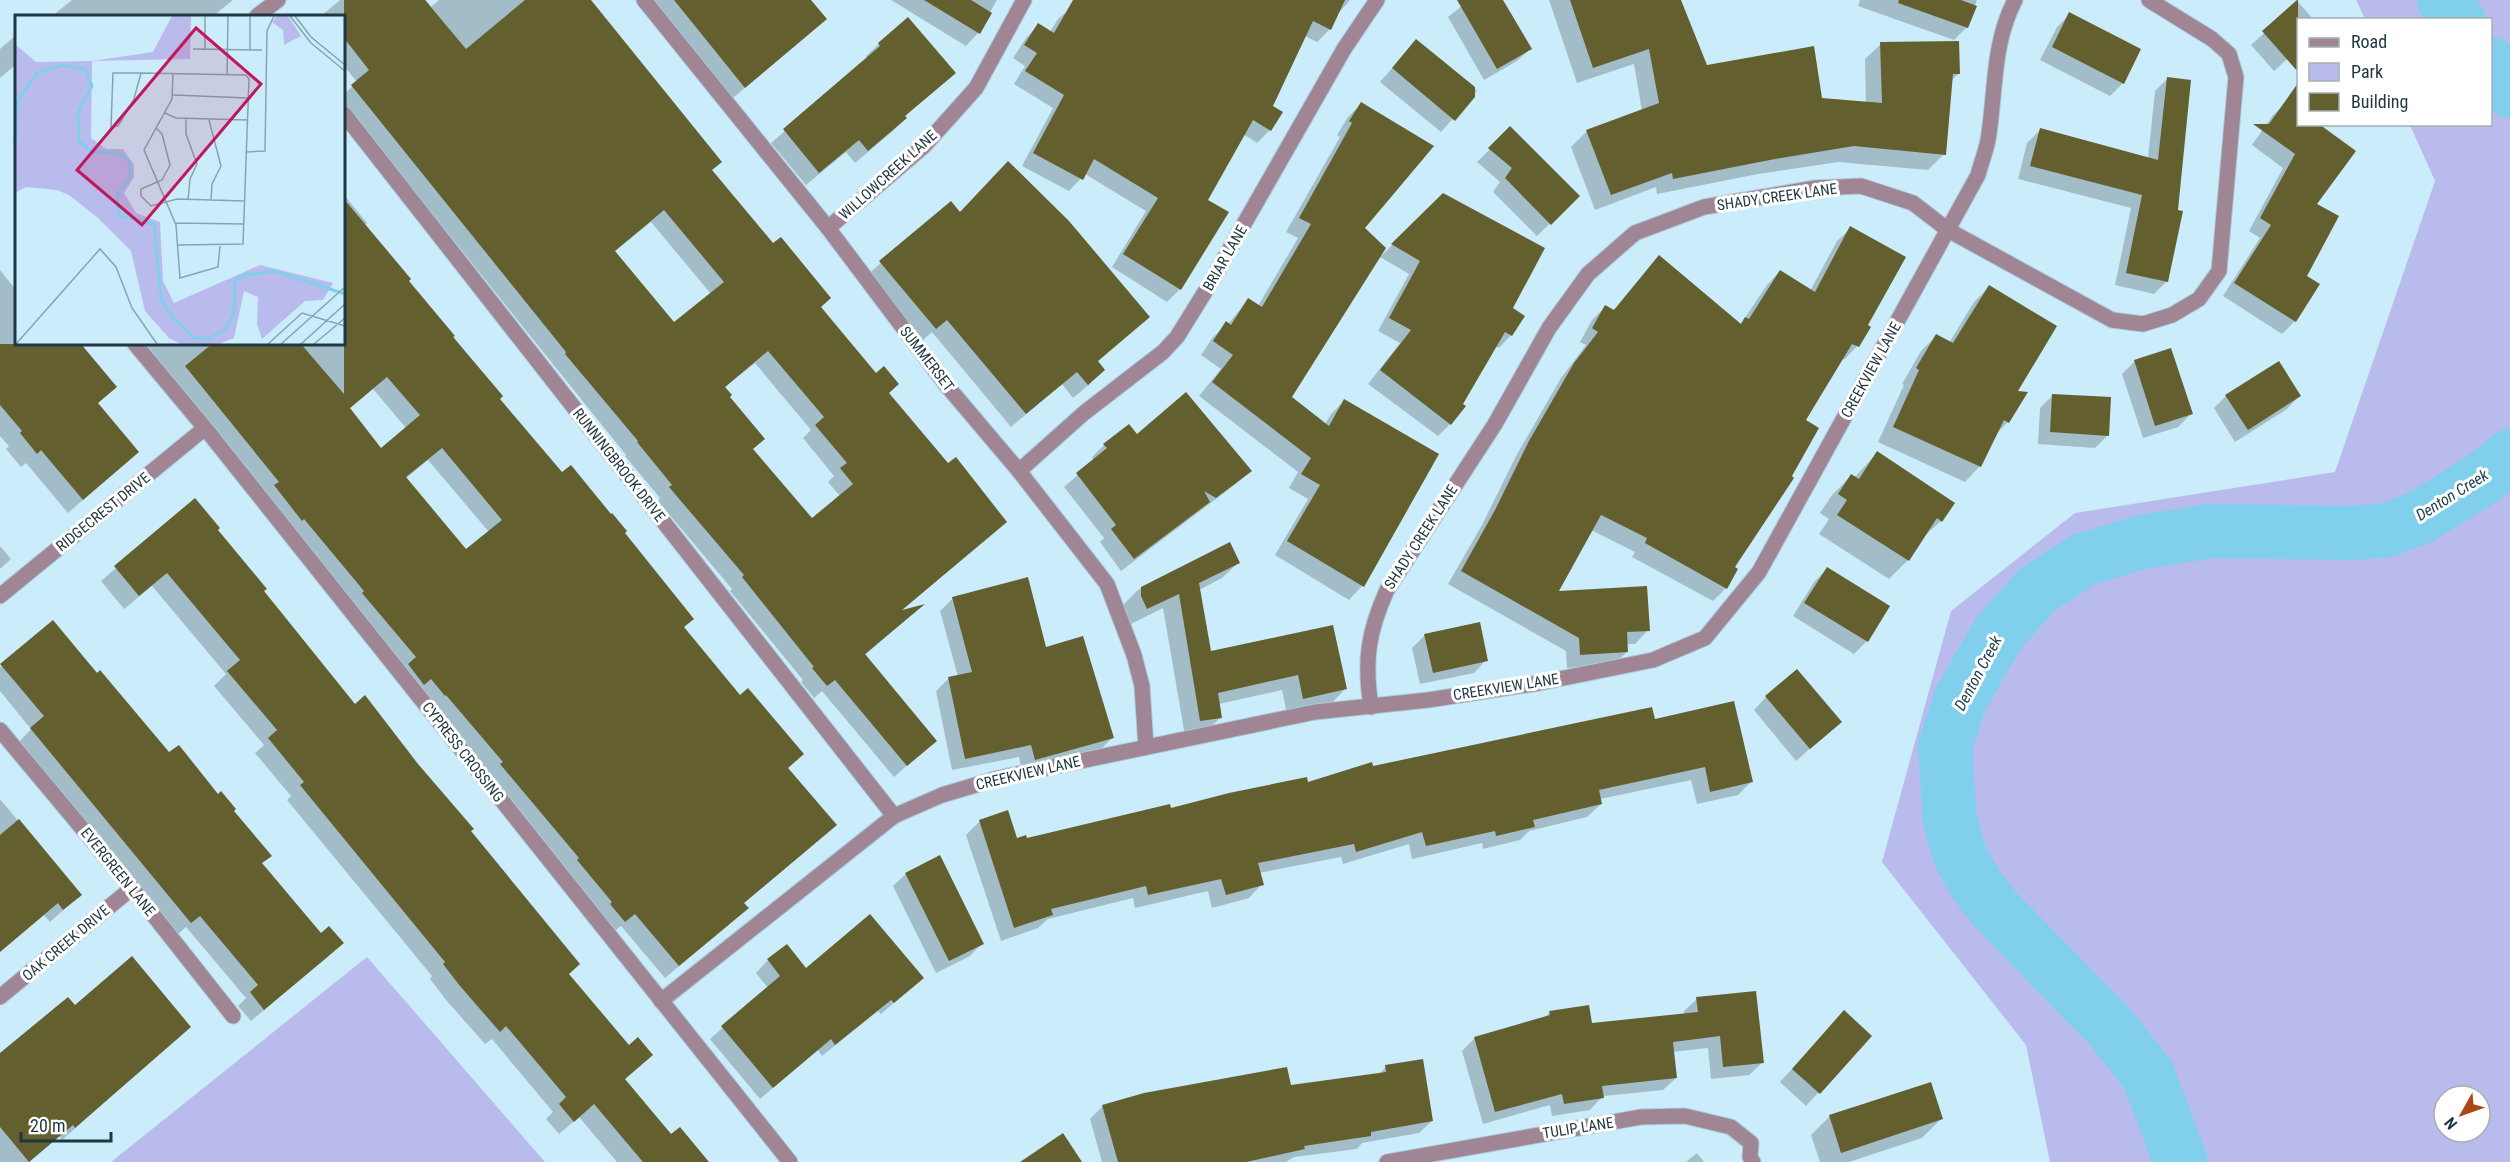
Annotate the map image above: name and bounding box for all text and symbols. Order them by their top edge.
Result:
inset map [15,15,345,345]
legend [2297,18,2492,126]
text: Road [2351,31,2387,52]
text: Park [2351,61,2383,82]
text: Building [2351,91,2408,112]
street label: WILLOWCREEK LANE [835,126,941,224]
street label: SHADY CREEK LANE [1716,180,1838,214]
street label: BRIAR LANE [1199,222,1251,294]
street label: CREEKVIEW LANE [1837,319,1905,421]
street label: SUMMERSET [896,323,958,395]
street label: RUNNINGBROOK DRIVE [569,405,669,525]
water label: Denton Creek [2412,465,2493,525]
street label: RIDGECREST DRIVE [52,469,154,555]
street label: SHADY CREEK LANE [1380,481,1462,593]
water label: Denton Creek [1950,631,2006,714]
street label: CREEKVIEW LANE [1452,670,1560,704]
street label: CYPRESS CROSSING [418,698,508,806]
street label: CREEKVIEW LANE [974,752,1082,794]
street label: EVERGREEN LANE [77,824,159,920]
street label: OAK CREEK DRIVE [19,901,113,985]
north arrow [2432,1084,2492,1144]
scale bar [21,1105,111,1143]
text: N [2440,1113,2461,1133]
street label: TULIP LANE [1541,1114,1615,1142]
text: 20 m [30,1115,65,1136]

